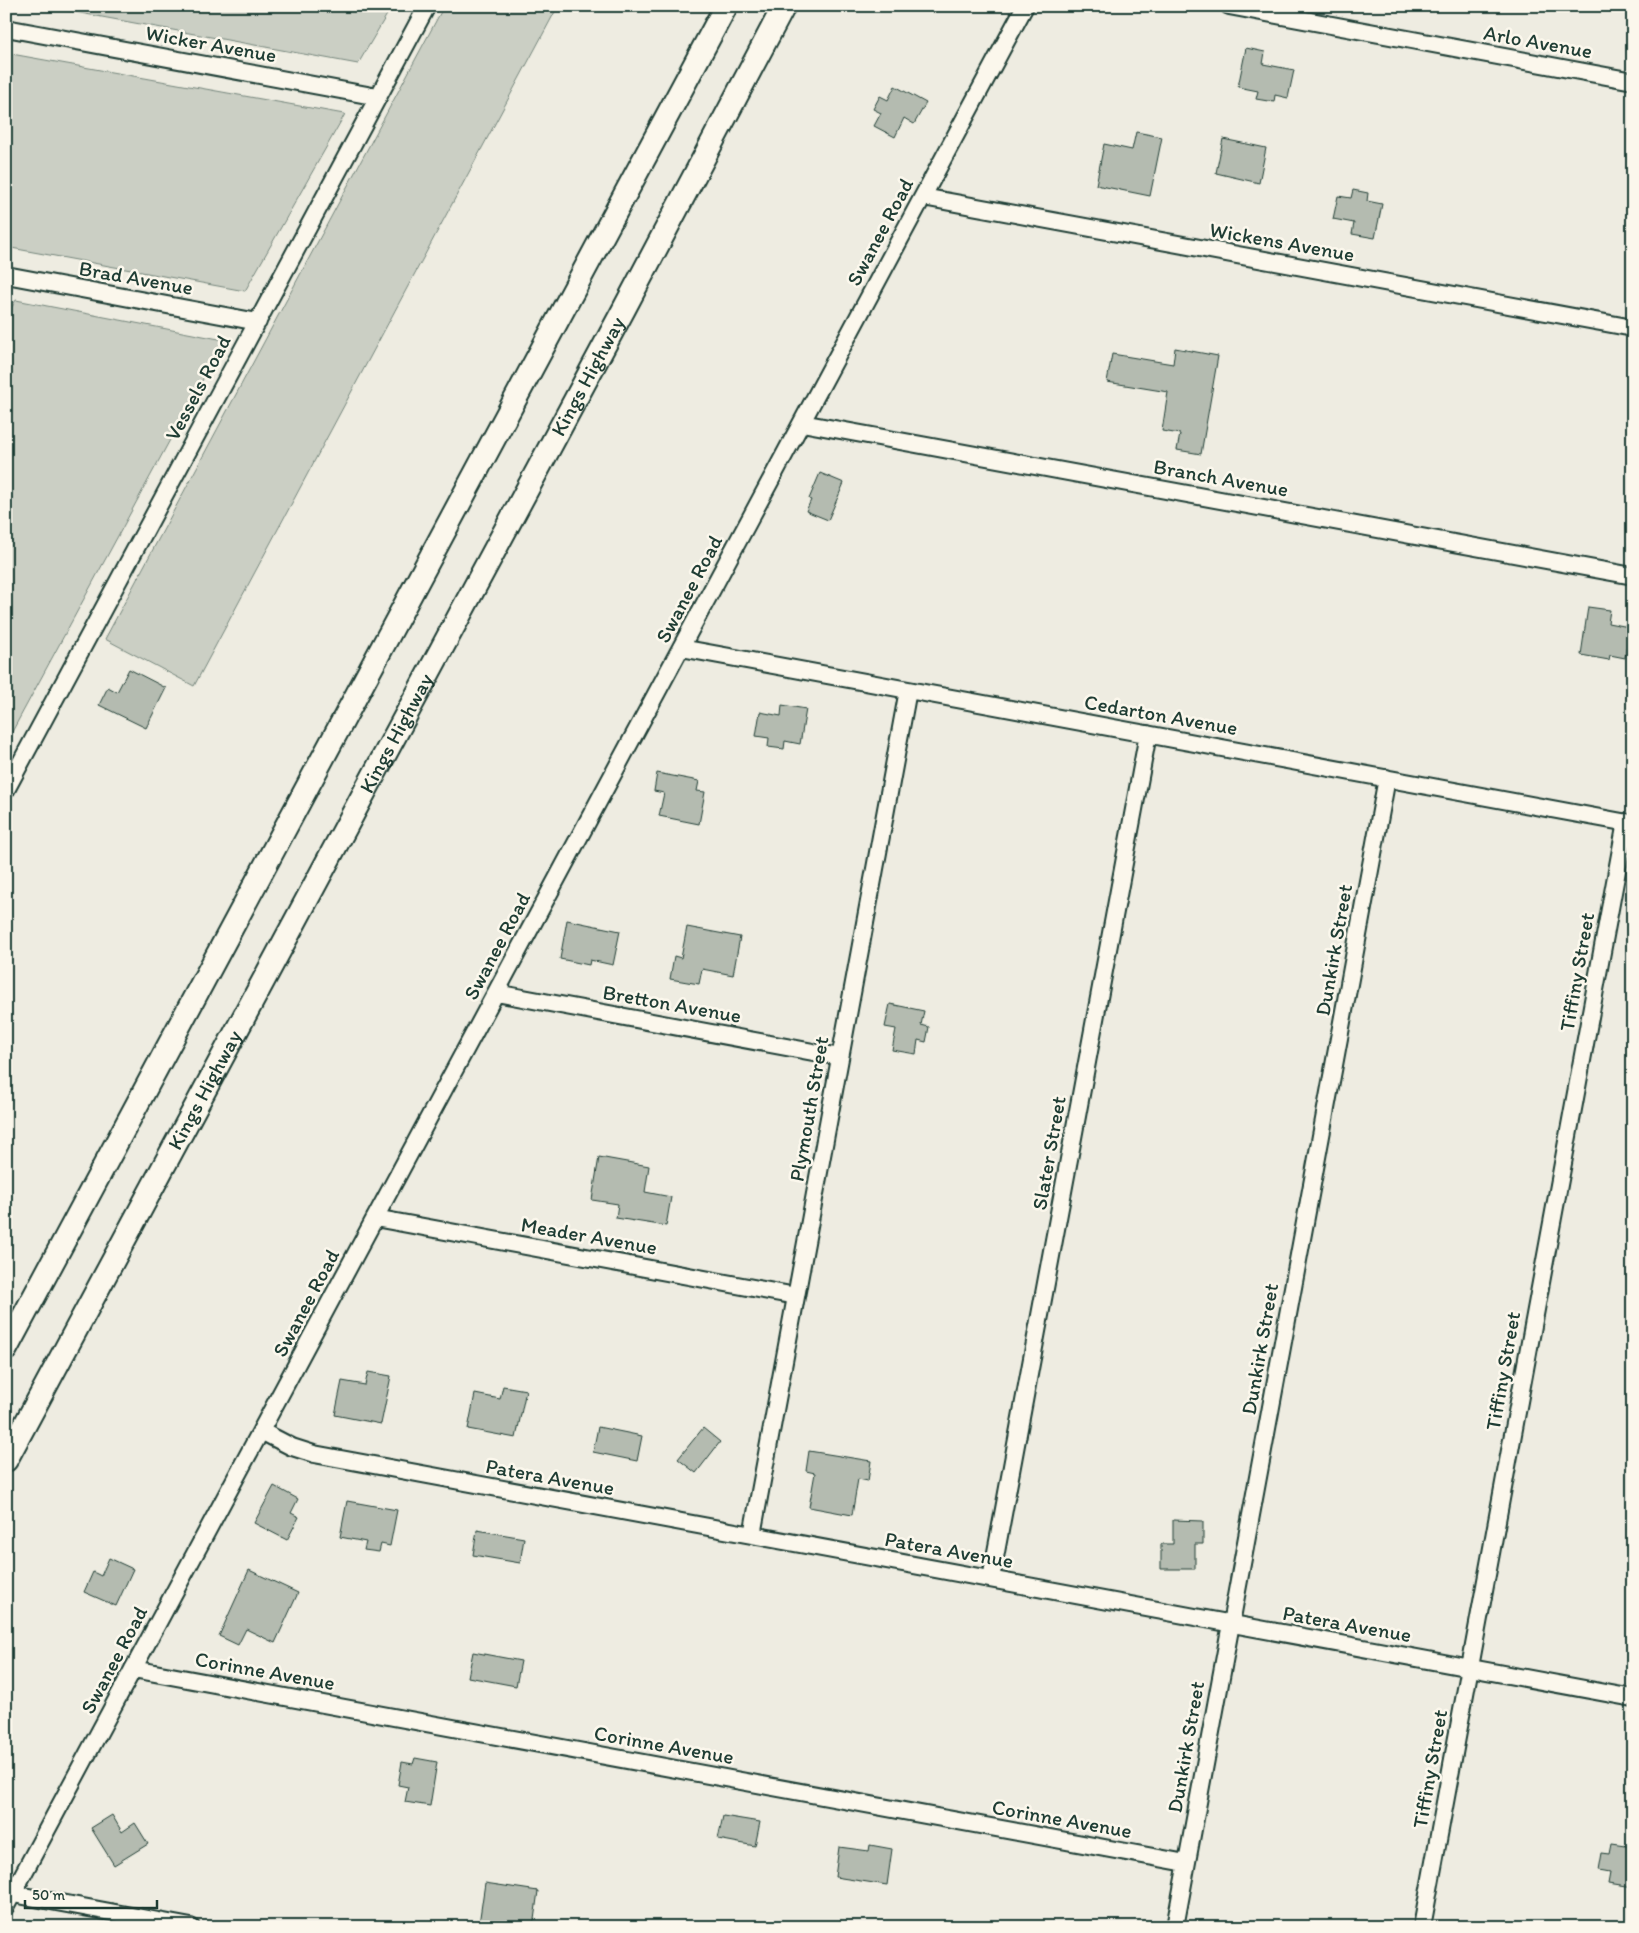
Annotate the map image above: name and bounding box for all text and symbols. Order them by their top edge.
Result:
street label: Wicker Avenue [144,20,279,67]
street label: Arlo Avenue [1482,20,1594,63]
street label: Swanee Road [841,173,919,290]
street label: Wickens Avenue [1208,216,1356,267]
street label: Brad Avenue [77,255,195,300]
street label: Kings Highway [545,312,630,440]
street label: Vessels Road [159,331,236,445]
street label: Branch Avenue [1152,453,1291,502]
street label: Swanee Road [650,530,728,647]
street label: Kings Highway [354,669,438,797]
street label: Cedarton Avenue [1082,689,1240,740]
street label: Dunkirk Street [1310,882,1357,1018]
street label: Swanee Road [458,887,536,1004]
street label: Tiffiny Street [1554,910,1599,1033]
street label: Bretton Avenue [601,979,743,1028]
street label: Kings Highway [162,1026,247,1154]
street label: Plymouth Street [783,1034,834,1183]
street label: Slater Street [1026,1094,1071,1212]
street label: Meader Avenue [519,1211,659,1260]
street label: Swanee Road [267,1244,345,1361]
street label: Dunkirk Street [1236,1281,1283,1417]
street label: Tiffiny Street [1480,1309,1525,1432]
street label: Patera Avenue [484,1453,616,1500]
street label: Patera Avenue [883,1526,1015,1573]
street label: Patera Avenue [1281,1600,1413,1647]
street label: Swanee Road [75,1601,153,1718]
street label: Corinne Avenue [193,1646,337,1695]
street label: Dunkirk Street [1162,1679,1209,1815]
street label: Tiffiny Street [1407,1707,1452,1830]
street label: Corinne Avenue [592,1720,736,1769]
street label: Corinne Avenue [990,1794,1134,1843]
scale bar [25,1878,158,1910]
text: 50 m [32,1886,65,1904]

